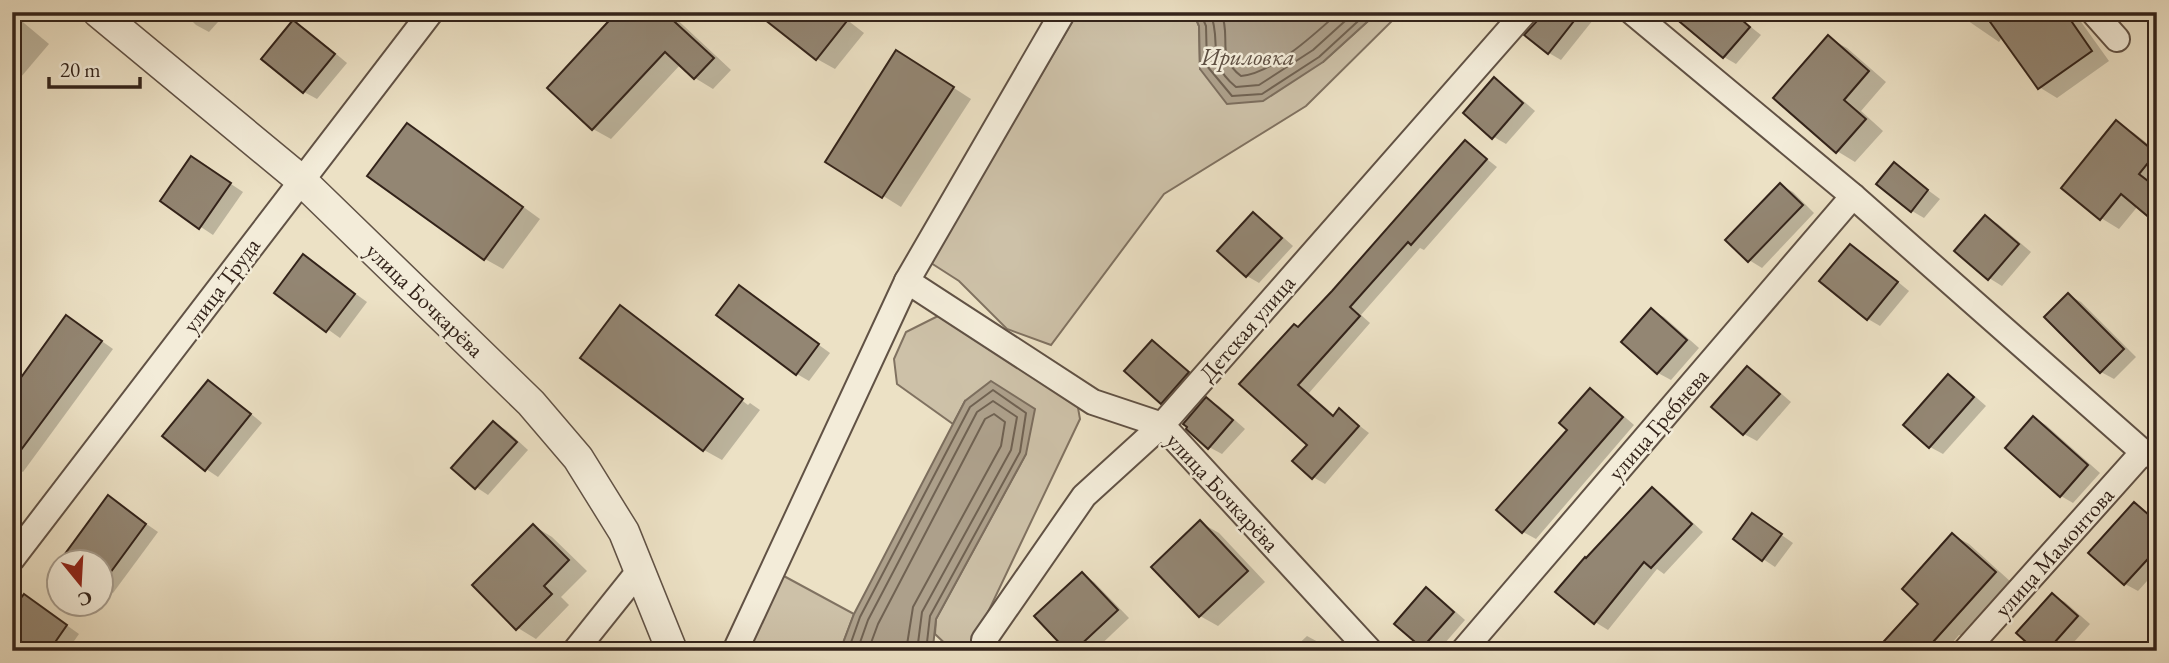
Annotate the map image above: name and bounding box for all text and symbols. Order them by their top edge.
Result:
water label: Ириловка [1200,41,1295,72]
scale bar [49,46,140,90]
text: 20 m [60,56,101,83]
street label: улица Труда [175,231,267,339]
street label: улица Бочкарёва [359,236,491,365]
street label: Детская улица [1192,268,1302,388]
street label: улица Гребнева [1601,361,1716,487]
street label: улица Бочкарёва [1160,426,1287,559]
street label: улица Мамонтова [1988,480,2121,623]
north arrow [46,548,116,618]
text: С [75,585,95,613]

